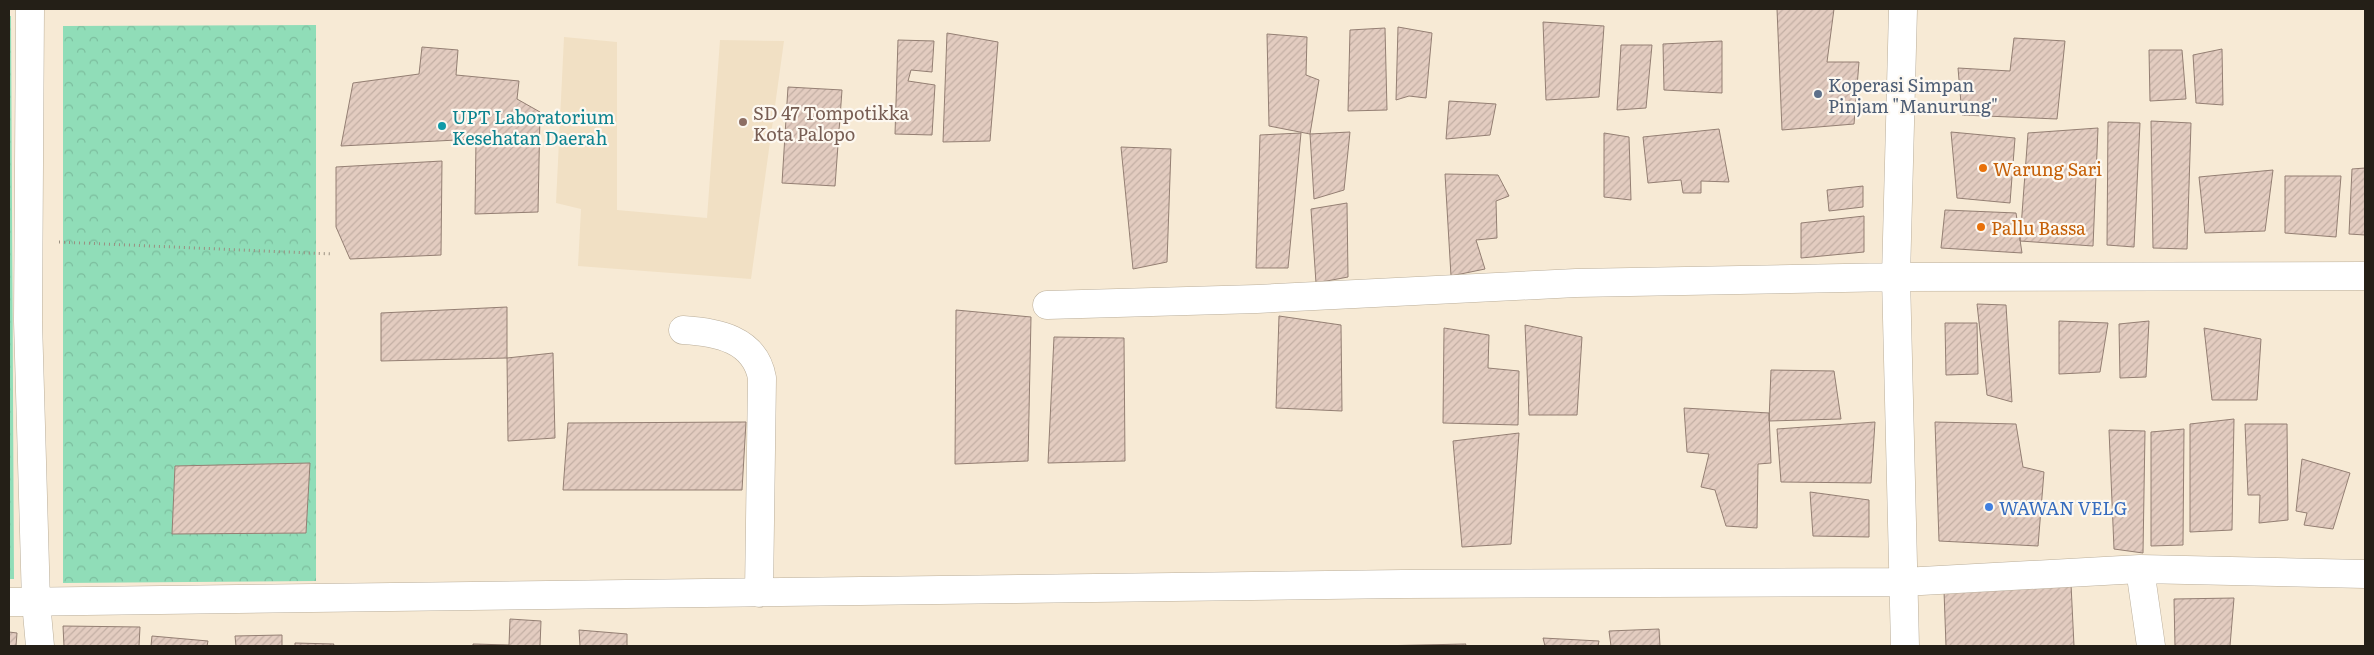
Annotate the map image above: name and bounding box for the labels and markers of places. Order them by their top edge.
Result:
place label: Koperasi Simpan Pinjam "Manurung" [1828,71,1998,119]
marker: Koperasi Simpan Pinjam "Manurung" [1812,88,1824,100]
place label: SD 47 Tompotikka Kota Palopo [753,99,909,147]
place label: UPT Laboratorium Kesehatan Daerah [452,103,615,151]
marker: SD 47 Tompotikka Kota Palopo [737,116,749,128]
marker: UPT Laboratorium Kesehatan Daerah [436,120,448,132]
place label: Warung Sari [1993,155,2102,182]
marker: Warung Sari [1977,162,1989,174]
place label: Pallu Bassa [1991,214,2086,241]
marker: Pallu Bassa [1975,221,1987,233]
place label: WAWAN VELG [1999,494,2127,521]
marker: WAWAN VELG [1983,501,1995,513]

